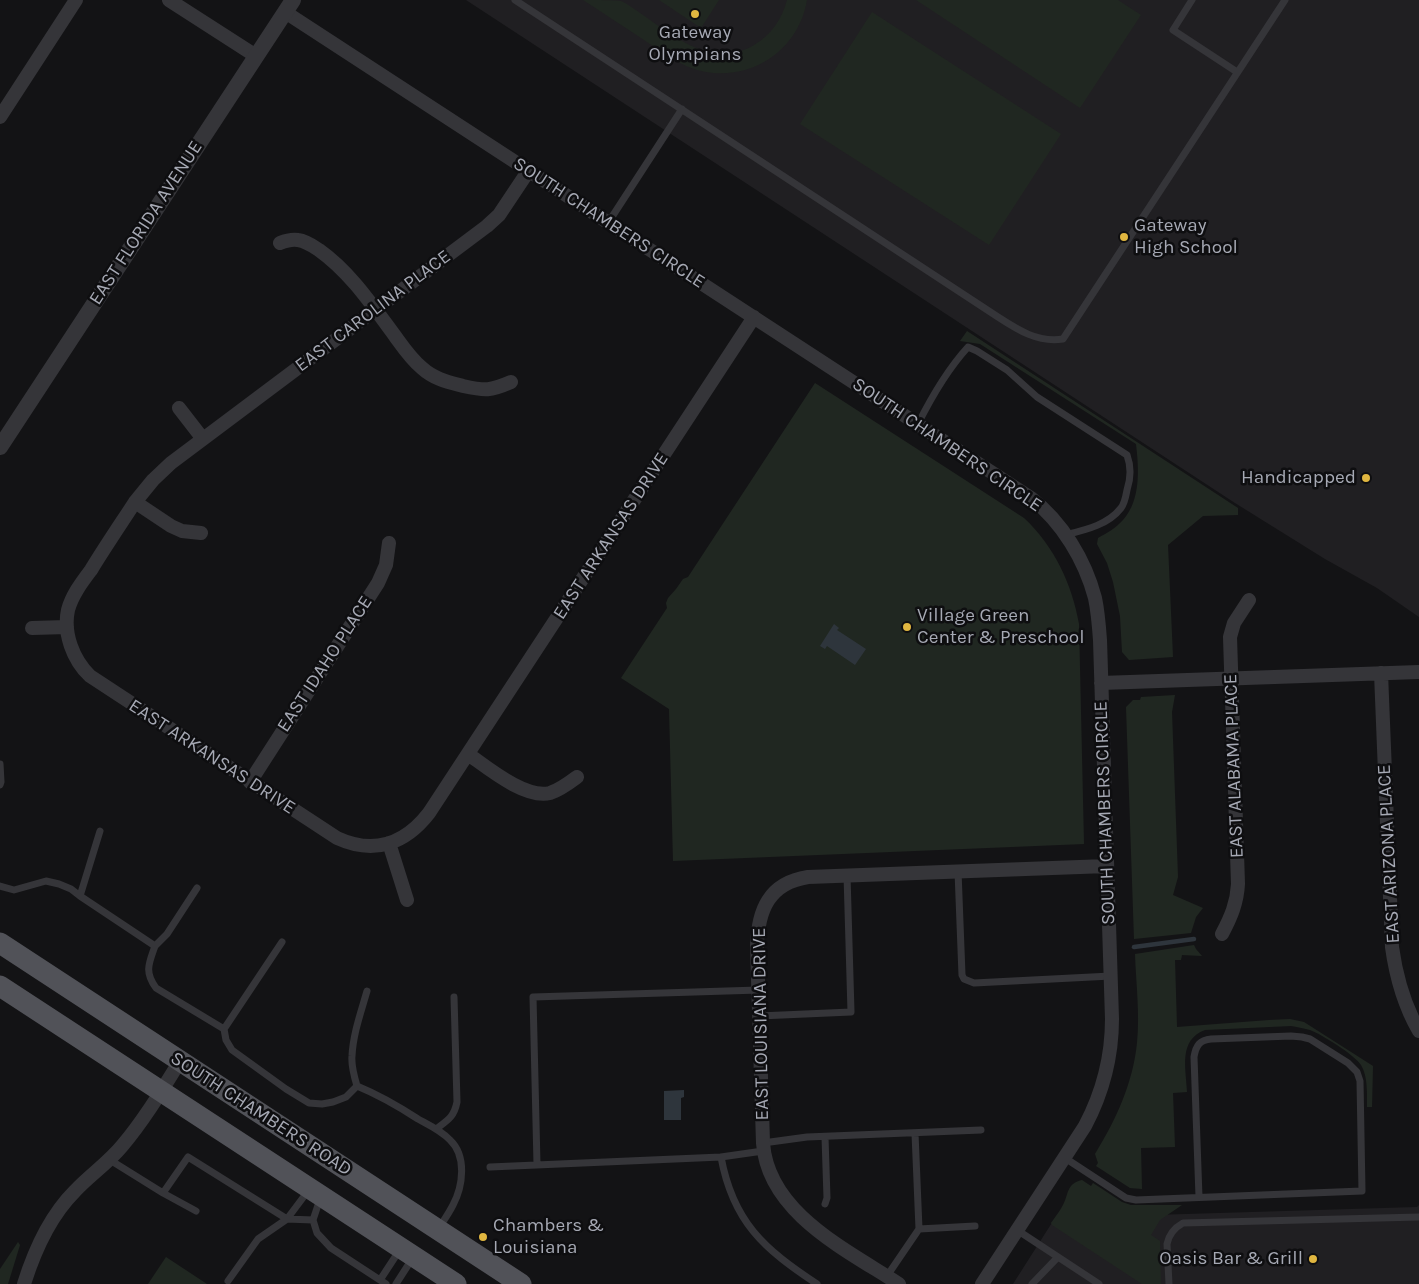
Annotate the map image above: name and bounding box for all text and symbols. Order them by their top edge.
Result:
marker: Gateway Olympians [689,8,701,20]
place label: Gateway Olympians [649,22,741,66]
street label: EAST FLORIDA AVENUE [84,137,208,309]
street label: SOUTH CHAMBERS CIRCLE [509,152,709,294]
place label: Gateway High School [1134,215,1238,259]
marker: Gateway High School [1118,231,1130,243]
street label: EAST CAROLINA PLACE [291,245,455,377]
street label: SOUTH CHAMBERS CIRCLE [848,373,1046,517]
street label: EAST ARKANSAS DRIVE [549,448,673,624]
place label: Handicapped [1241,467,1356,489]
marker: Handicapped [1360,472,1372,484]
street label: EAST IDAHO PLACE [272,592,378,736]
place label: Village Green Center & Preschool [917,605,1085,649]
marker: Village Green Center & Preschool [901,621,913,633]
street label: EAST ALABAMA PLACE [1219,673,1249,859]
street label: EAST ARKANSAS DRIVE [124,695,300,819]
street label: SOUTH CHAMBERS CIRCLE [1090,701,1120,925]
street label: EAST ARIZONA PLACE [1373,764,1405,944]
street label: EAST LOUISIANA DRIVE [748,927,774,1121]
street label: SOUTH CHAMBERS ROAD [166,1047,356,1181]
place label: Chambers & Louisiana [493,1215,604,1259]
marker: Chambers & Louisiana [477,1231,489,1243]
place label: Oasis Bar & Grill [1159,1248,1303,1270]
marker: Oasis Bar & Grill [1307,1253,1319,1265]

